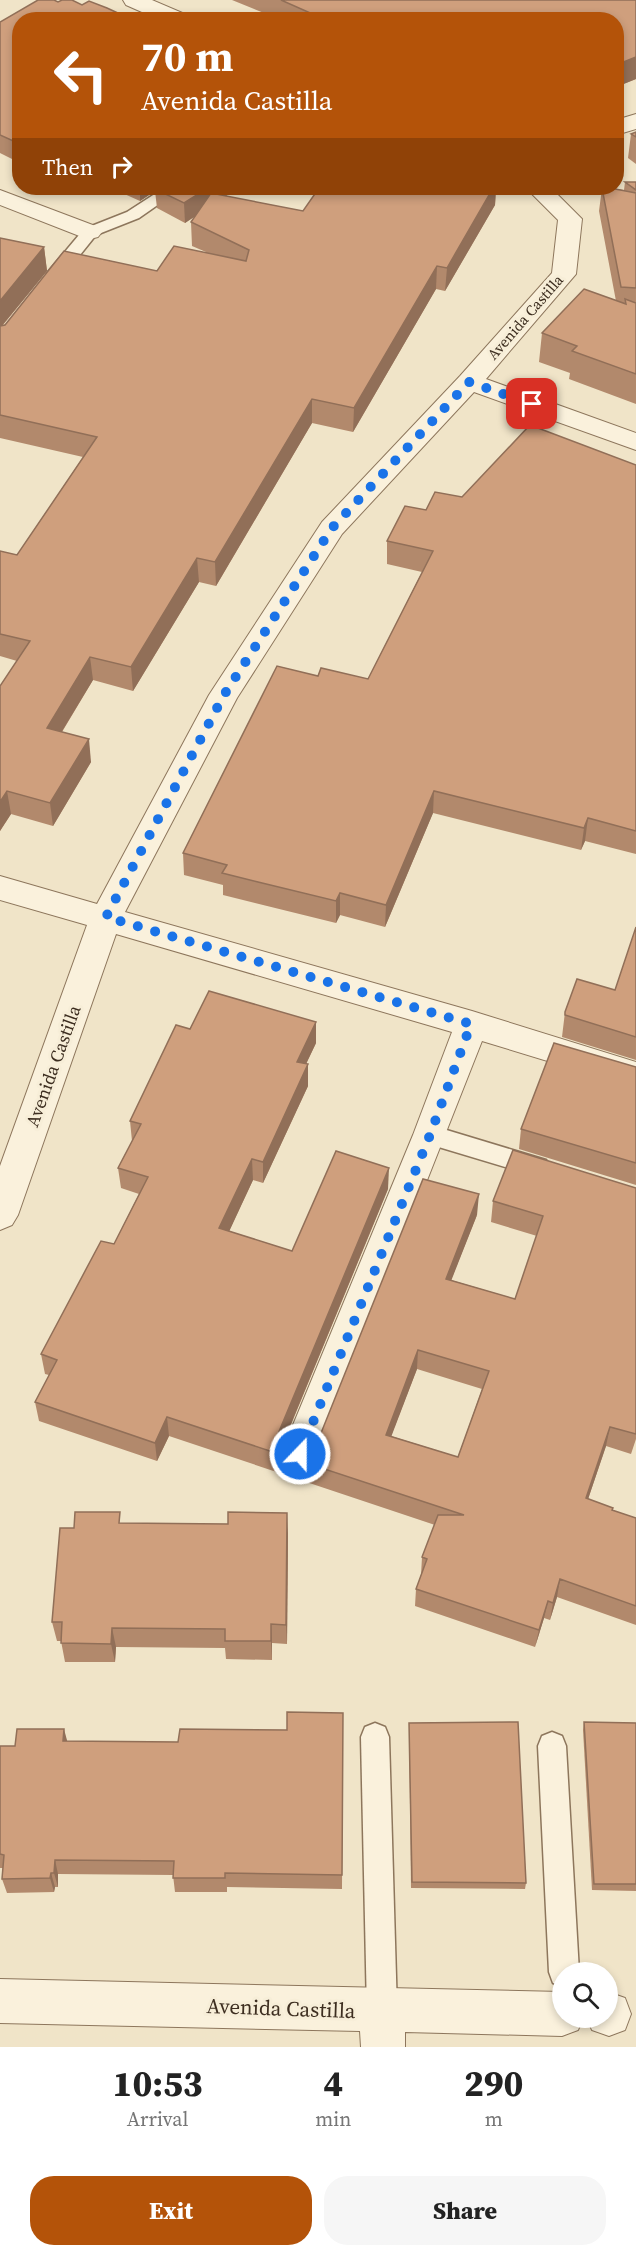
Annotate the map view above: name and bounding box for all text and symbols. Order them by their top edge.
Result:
text: 70 m [141,27,234,85]
icon: left [42,36,120,114]
text: Avenida Castilla [141,82,333,119]
icon: right [105,150,138,183]
text: Then [42,152,93,182]
street label: Avenida Castilla [482,270,568,364]
pin [506,378,557,429]
icon: arrive [515,387,548,420]
street label: Avenida Castilla [19,1001,87,1130]
position arrow [268,1422,332,1486]
map controls [552,1962,618,2028]
button: search [552,1962,618,2028]
street label: Avenida Castilla [206,1991,356,2025]
text: 10:53 [113,2059,203,2108]
text: 4 [323,2059,343,2108]
text: 290 [464,2059,523,2108]
text: Arrival [127,2105,189,2133]
text: min [315,2105,351,2133]
text: m [485,2105,503,2133]
button: Exit [30,2176,312,2245]
button: Share [324,2176,606,2245]

